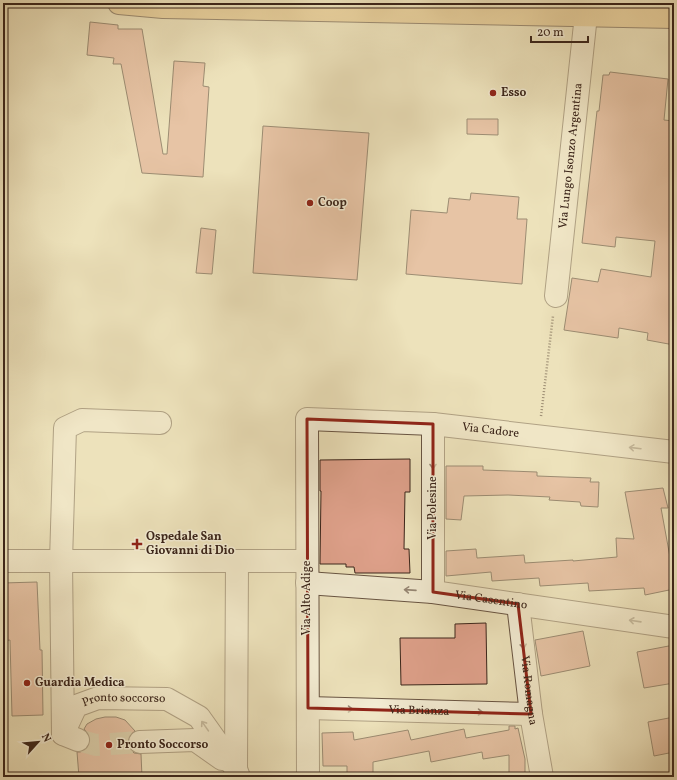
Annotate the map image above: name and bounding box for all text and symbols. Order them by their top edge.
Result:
scale bar [531,18,588,44]
text: 20 m [537,25,564,41]
street label: Via Lungo Isonzo Argentina [555,82,587,230]
place label: Esso [501,85,527,101]
marker: Esso [488,88,498,98]
place label: Coop [318,195,347,211]
marker: Coop [305,198,315,208]
street label: Via Cadore [461,419,520,442]
one-way arrow [629,444,642,452]
one-way arrow [429,456,437,469]
street label: Via Polesine [425,476,441,540]
place label: Ospedale San Giovanni di Dio [146,529,235,559]
marker: Ospedale San Giovanni di Dio [131,538,143,550]
street label: Via Alto Adige [299,560,315,635]
one-way arrow [404,587,417,594]
street label: Via Casentino [454,587,528,614]
one-way arrow [629,617,642,625]
one-way arrow [519,636,527,649]
street label: Via Romagna [516,655,541,726]
place label: Guardia Medica [35,675,125,691]
marker: Guardia Medica [22,678,32,688]
street label: Pronto soccorso [80,690,166,711]
street label: Via Brianza [388,702,450,720]
one-way arrow [340,705,353,713]
one-way arrow [470,709,483,716]
one-way arrow [201,721,209,732]
north arrow [18,722,58,762]
text: N [37,731,54,745]
place label: Pronto Soccorso [117,737,208,753]
marker: Pronto Soccorso [104,740,114,750]

